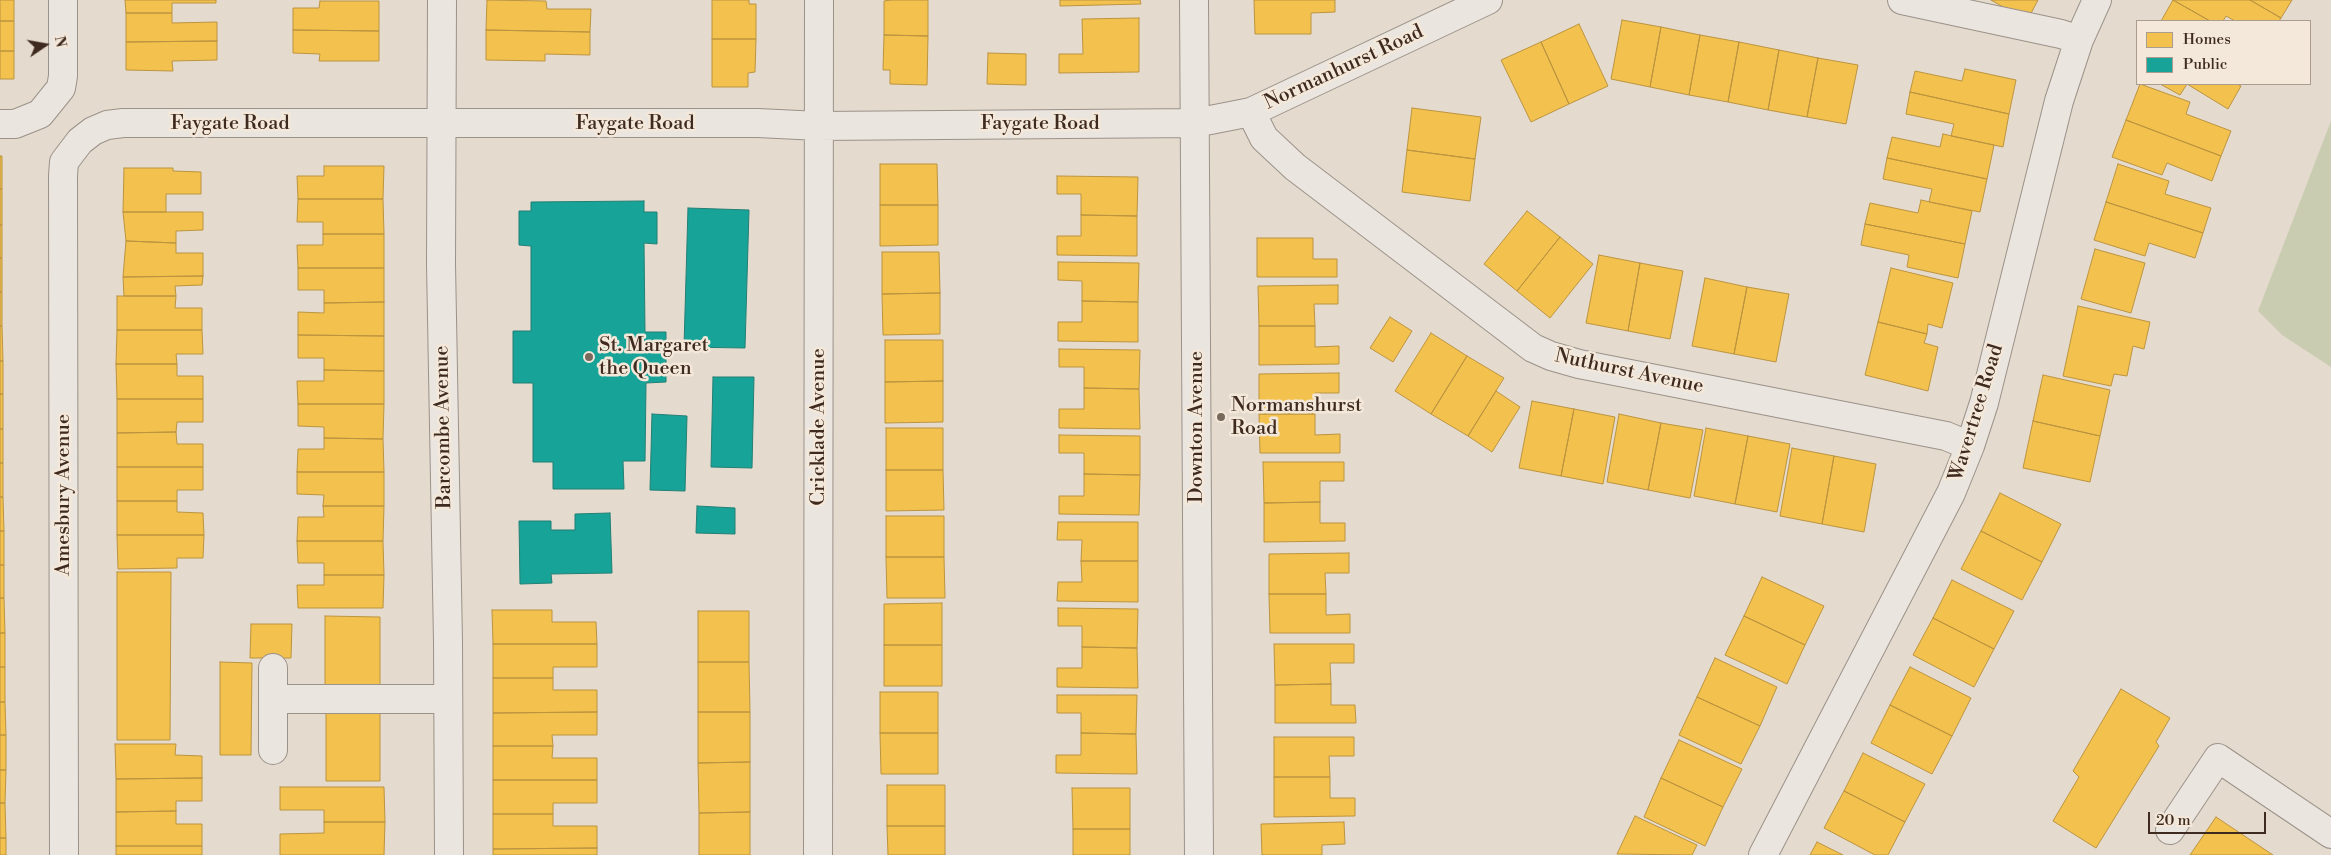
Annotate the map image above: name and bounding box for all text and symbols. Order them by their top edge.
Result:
north arrow [20,20,70,70]
legend [2136,20,2311,85]
street label: Normanhurst Road [1261,21,1427,115]
text: Homes [2183,30,2231,49]
text: N [50,35,70,49]
text: Public [2183,55,2227,74]
street label: Faygate Road [170,112,290,136]
street label: Faygate Road [575,112,695,136]
street label: Faygate Road [980,112,1100,136]
place label: St. Margaret the Queen [599,334,709,381]
street label: Wavertree Road [1945,342,2009,484]
street label: Barcombe Avenue [431,345,457,509]
street label: Nuthurst Avenue [1552,345,1706,399]
street label: Cricklade Avenue [807,348,831,506]
marker: St. Margaret the Queen [583,351,595,363]
street label: Downton Avenue [1185,351,1209,503]
place label: Normanshurst Road [1231,394,1362,441]
marker: Normanshurst Road [1215,411,1227,423]
street label: Amesbury Avenue [52,414,76,576]
scale bar [2151,802,2268,834]
text: 20 m [2156,811,2191,830]

